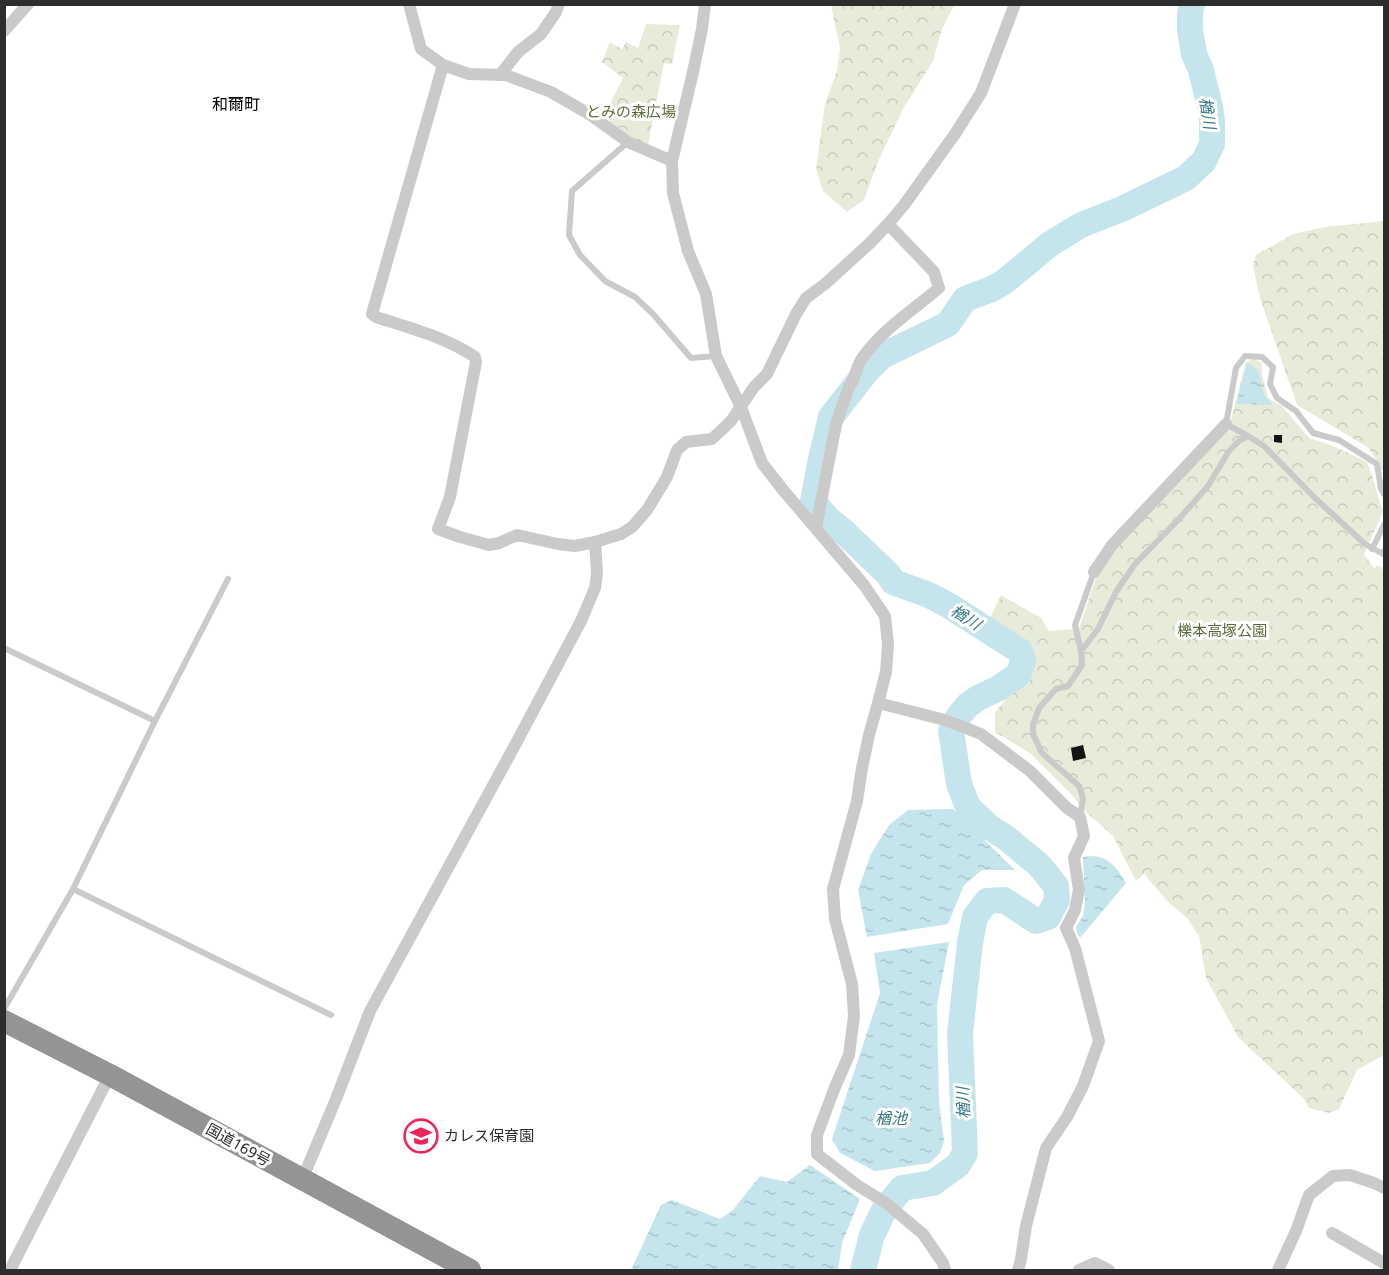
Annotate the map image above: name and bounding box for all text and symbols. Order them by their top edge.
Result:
district label: 和爾町 [212,93,260,115]
water label: 楢川 [1195,95,1222,132]
park label: とみの森広場 [586,101,676,121]
water label: 楢川 [947,599,987,636]
park label: 櫟本高塚公園 [1177,620,1267,640]
water label: 楢川 [951,1084,975,1120]
water label: 楢池 [875,1107,909,1129]
street label: 国道169号 [203,1118,274,1170]
school or university icon: カレス保育園 [403,1118,439,1154]
place label: カレス保育園 [444,1125,534,1145]

